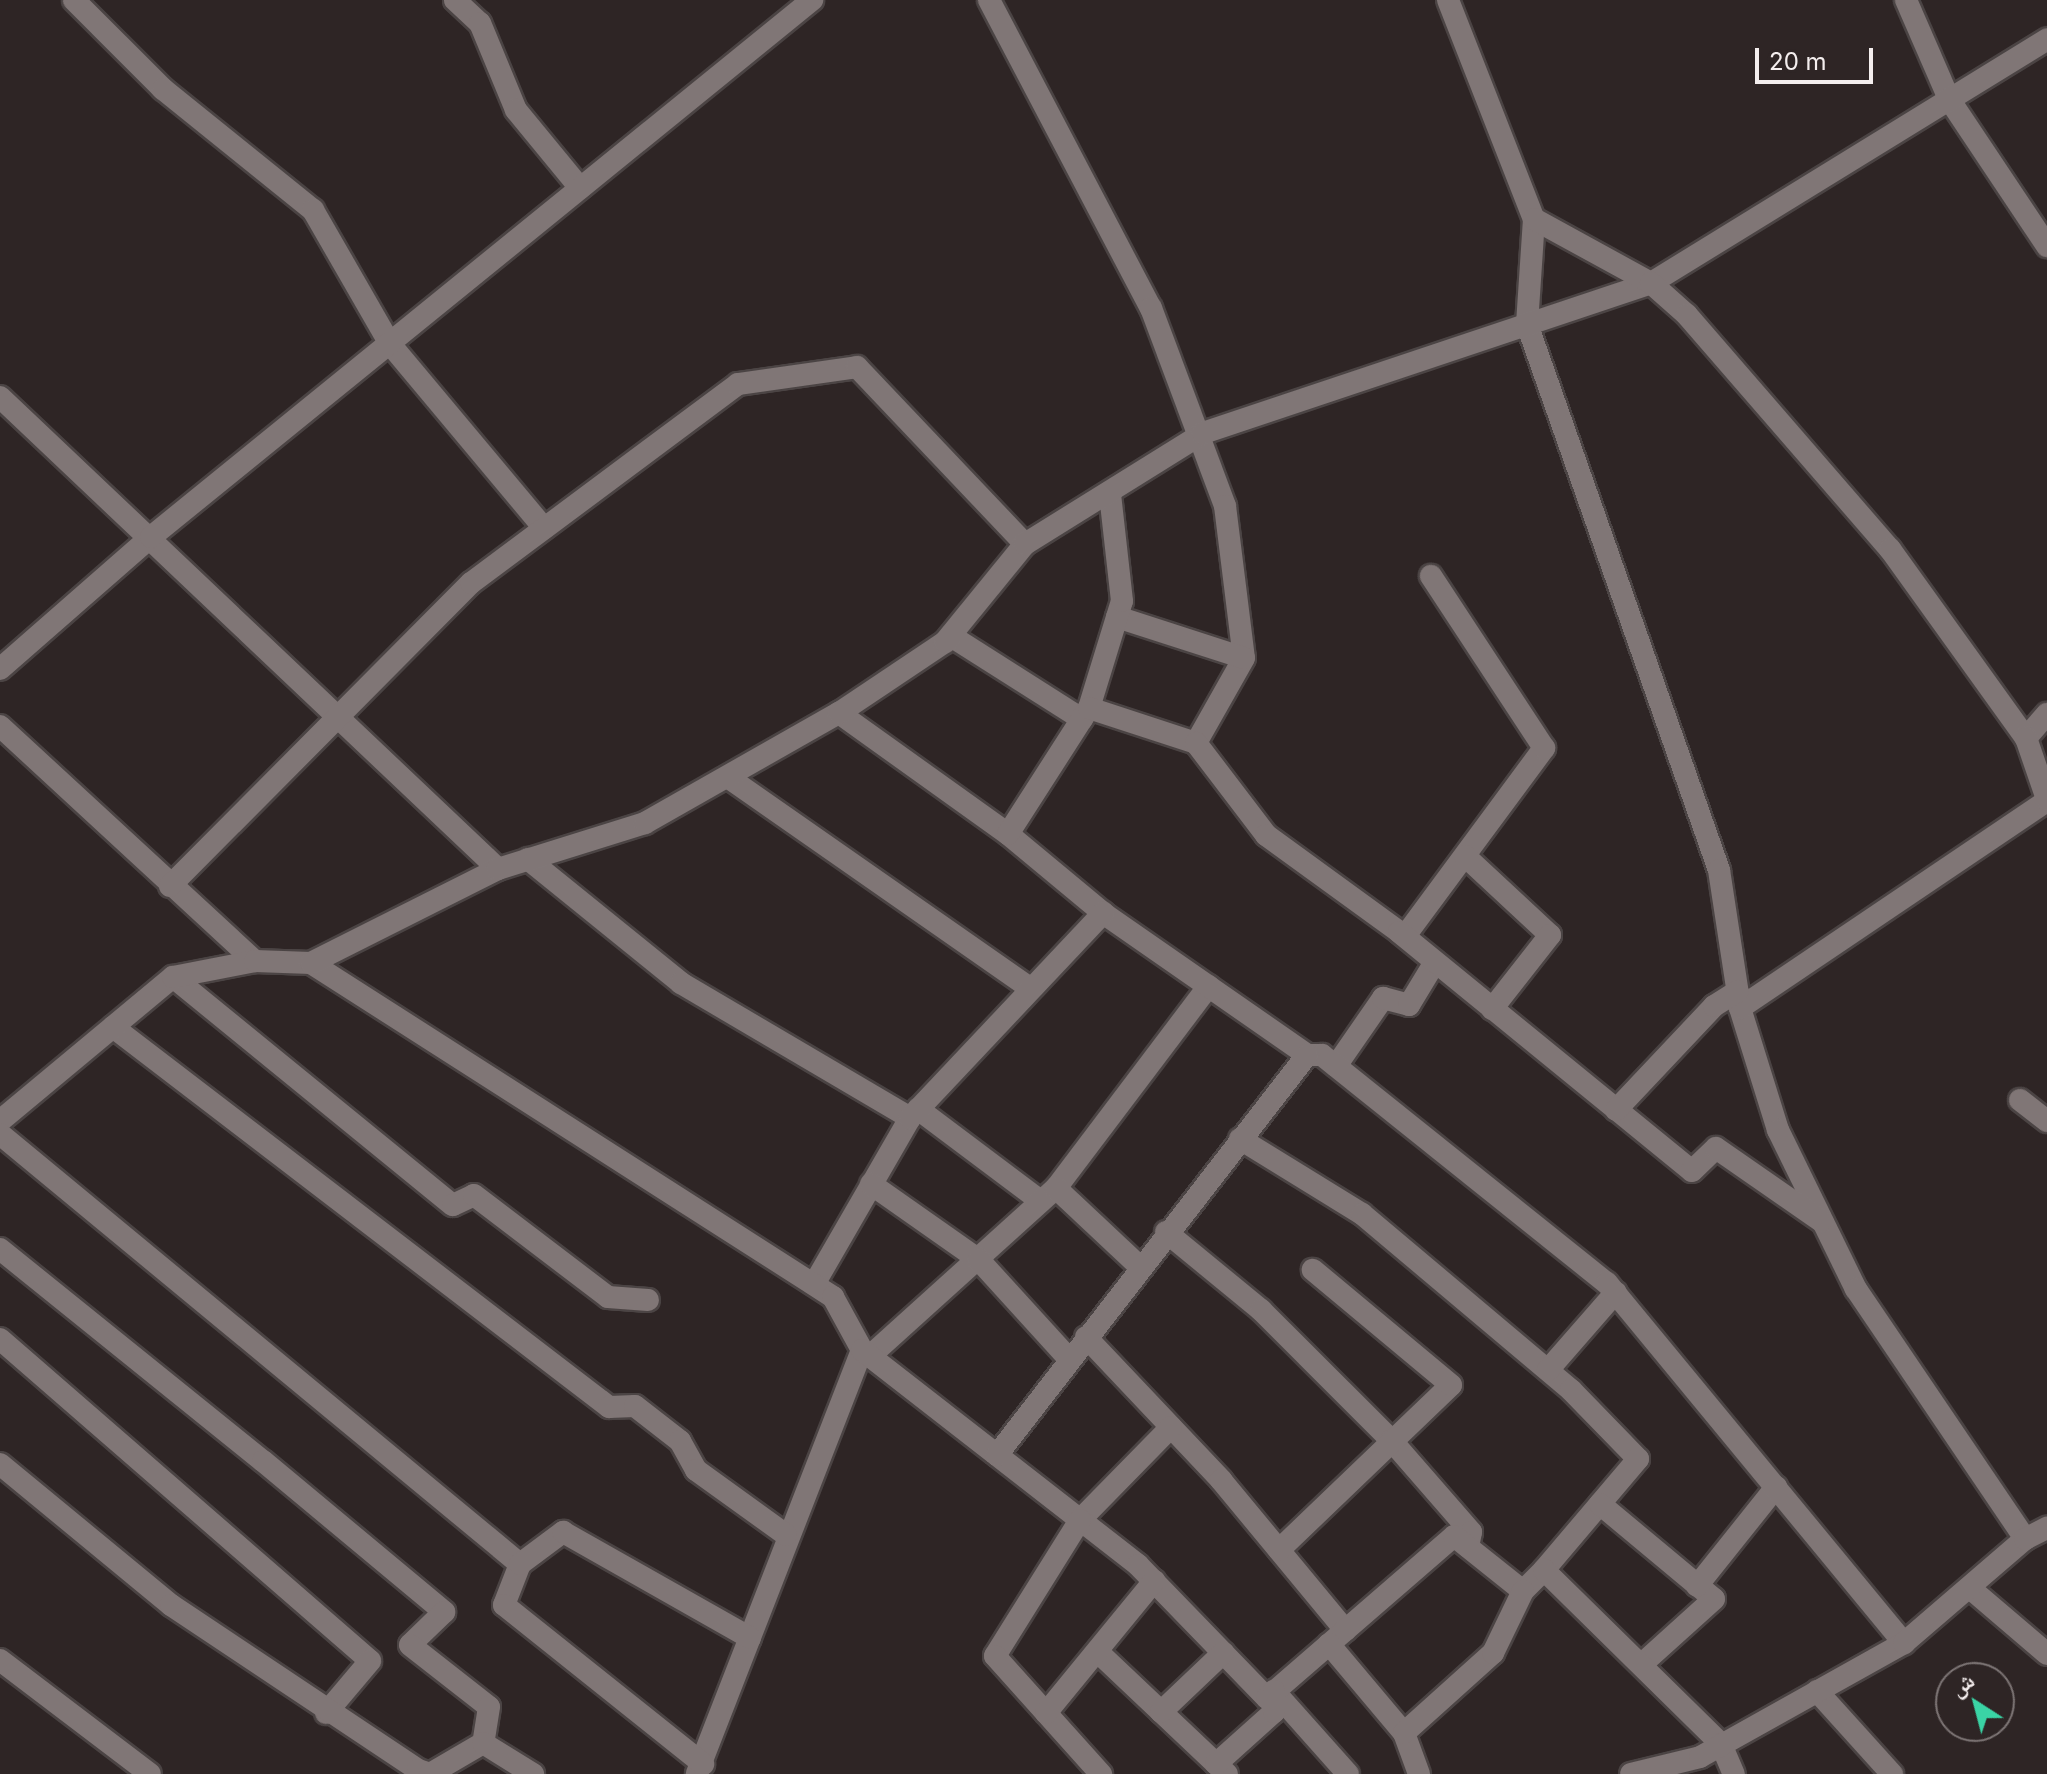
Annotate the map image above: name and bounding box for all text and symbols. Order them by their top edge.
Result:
scale bar [1759,32,1877,82]
text: 20 m [1769,47,1827,76]
north arrow [1935,1662,2015,1742]
text: ش [1945,1667,1979,1702]

